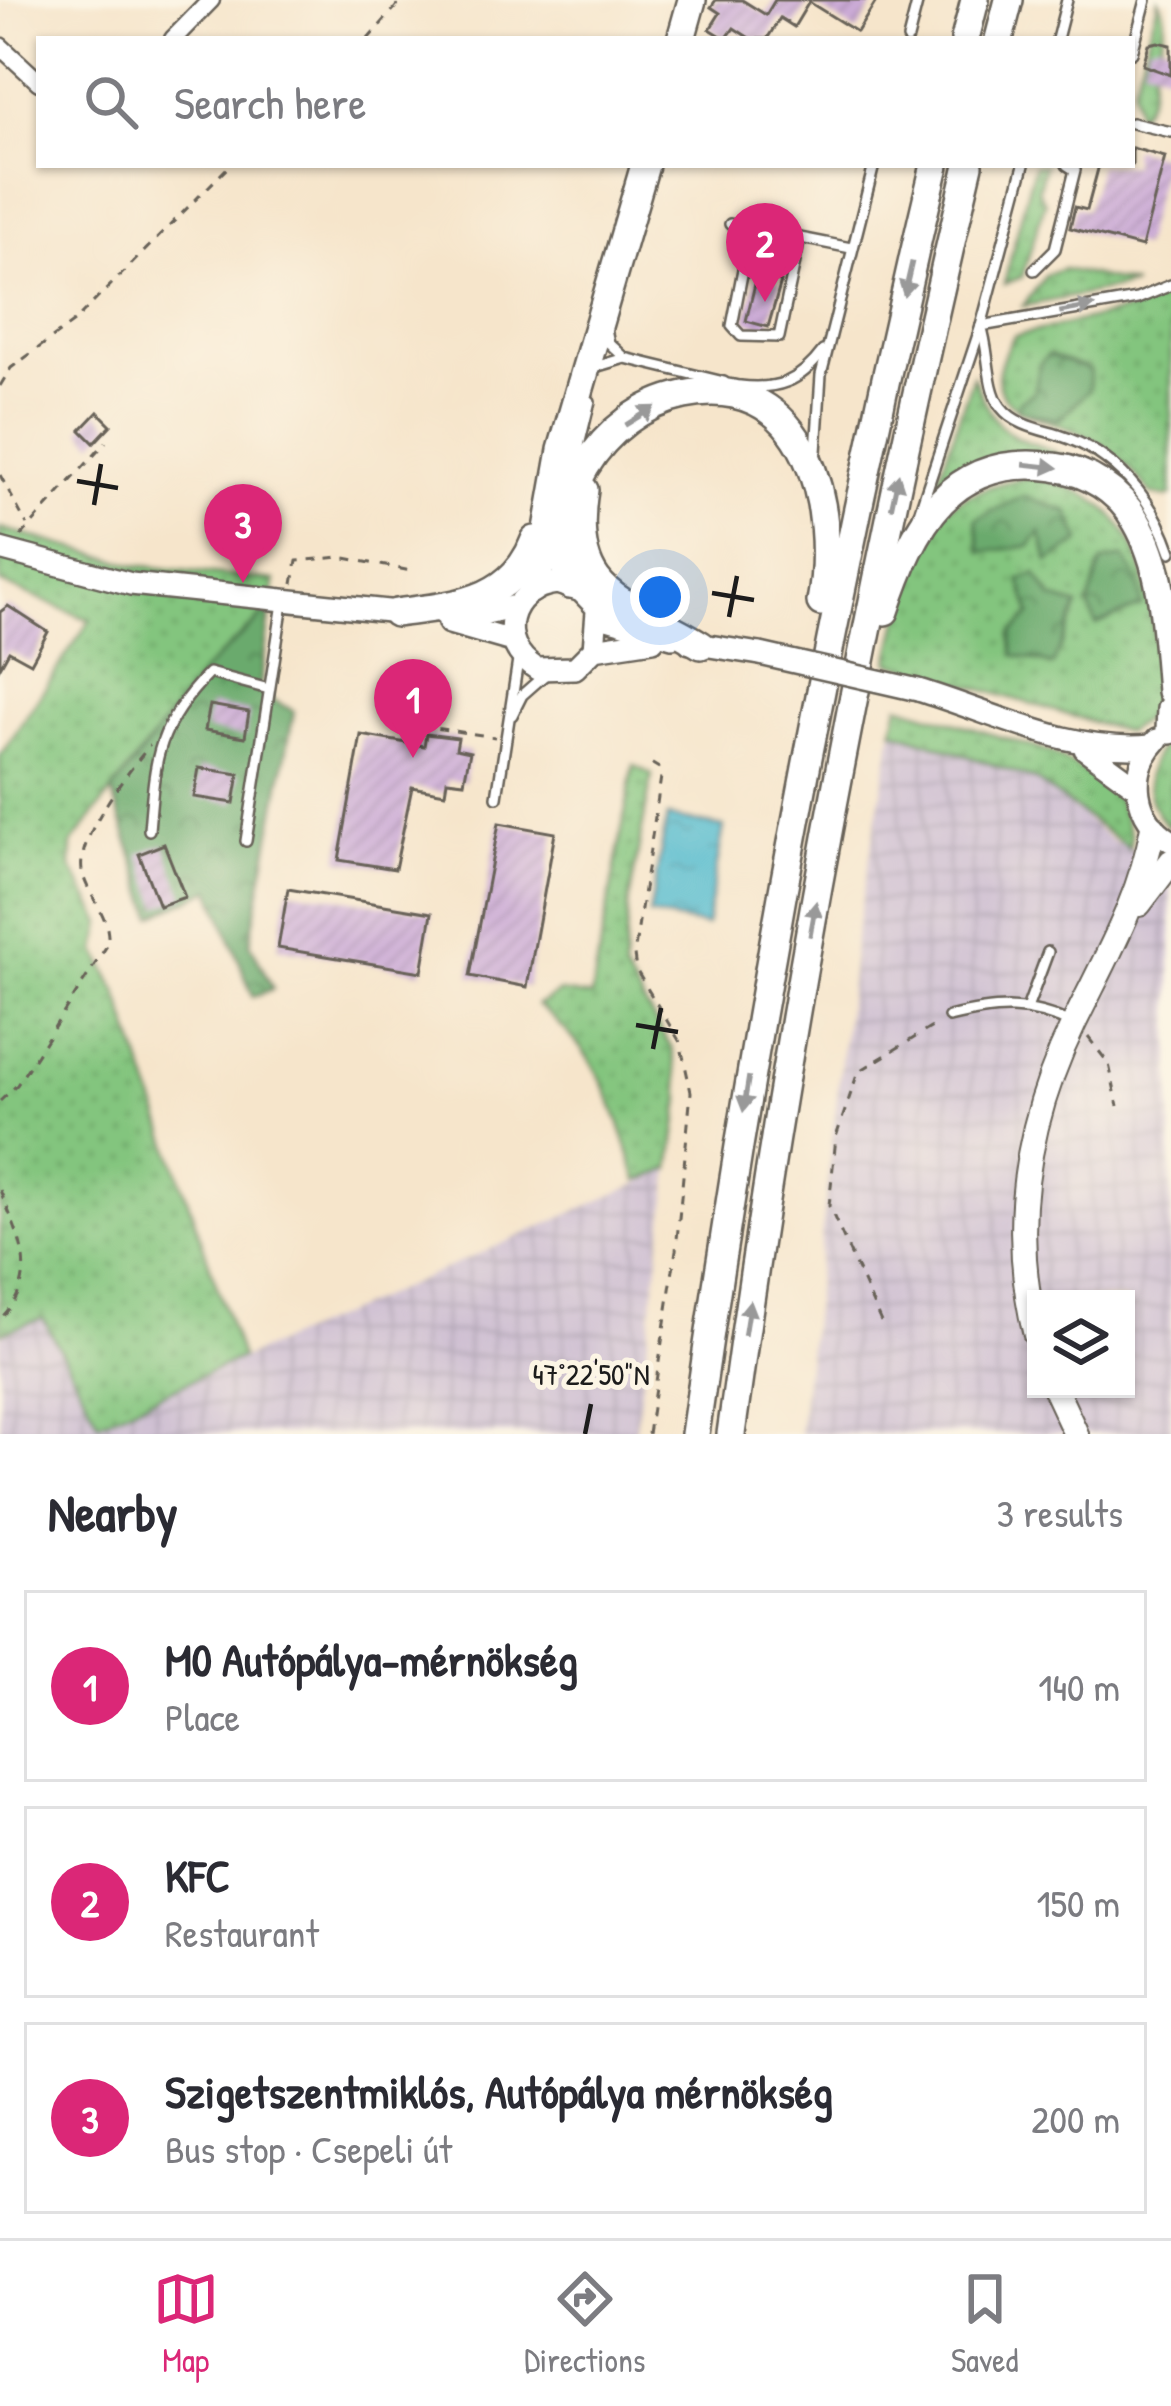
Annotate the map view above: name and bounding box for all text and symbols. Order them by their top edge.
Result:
search box [36,36,1135,168]
icon: search [78,69,144,135]
text: Search here [174,72,366,133]
pin: 2 [726,203,804,302]
one-way arrow [897,260,916,298]
one-way arrow [1059,299,1096,318]
one-way arrow [623,406,656,428]
one-way arrow [1023,457,1061,476]
one-way arrow [887,471,906,509]
pin: 3 [204,484,282,583]
your location [630,567,690,627]
pin: 1 [374,659,452,758]
one-way arrow [804,900,823,938]
one-way arrow [736,1076,754,1114]
map controls [1027,1290,1135,1398]
button: layers [1027,1290,1135,1398]
one-way arrow [738,1299,757,1336]
text: 47°22'50"N [532,1354,650,1394]
text: Nearby [48,1478,178,1547]
text: 3 results [997,1486,1123,1539]
text: M0 Autópálya-mérnökség [165,1629,578,1690]
text: 1 [83,1660,97,1713]
text: 140 m [1038,1660,1120,1713]
text: Place [165,1690,240,1743]
text: KFC [165,1845,230,1906]
text: 2 [81,1876,99,1929]
text: 150 m [1036,1876,1120,1929]
text: Restaurant [165,1906,319,1959]
text: Szigetszentmiklós, Autópálya mérnökség [165,2061,833,2122]
text: 3 [81,2092,99,2145]
text: 200 m [1031,2092,1120,2145]
text: Bus stop · Csepeli út [165,2122,452,2175]
tab: Map [153,2266,219,2382]
tab: Directions [524,2266,646,2382]
tab: Saved [951,2266,1018,2382]

